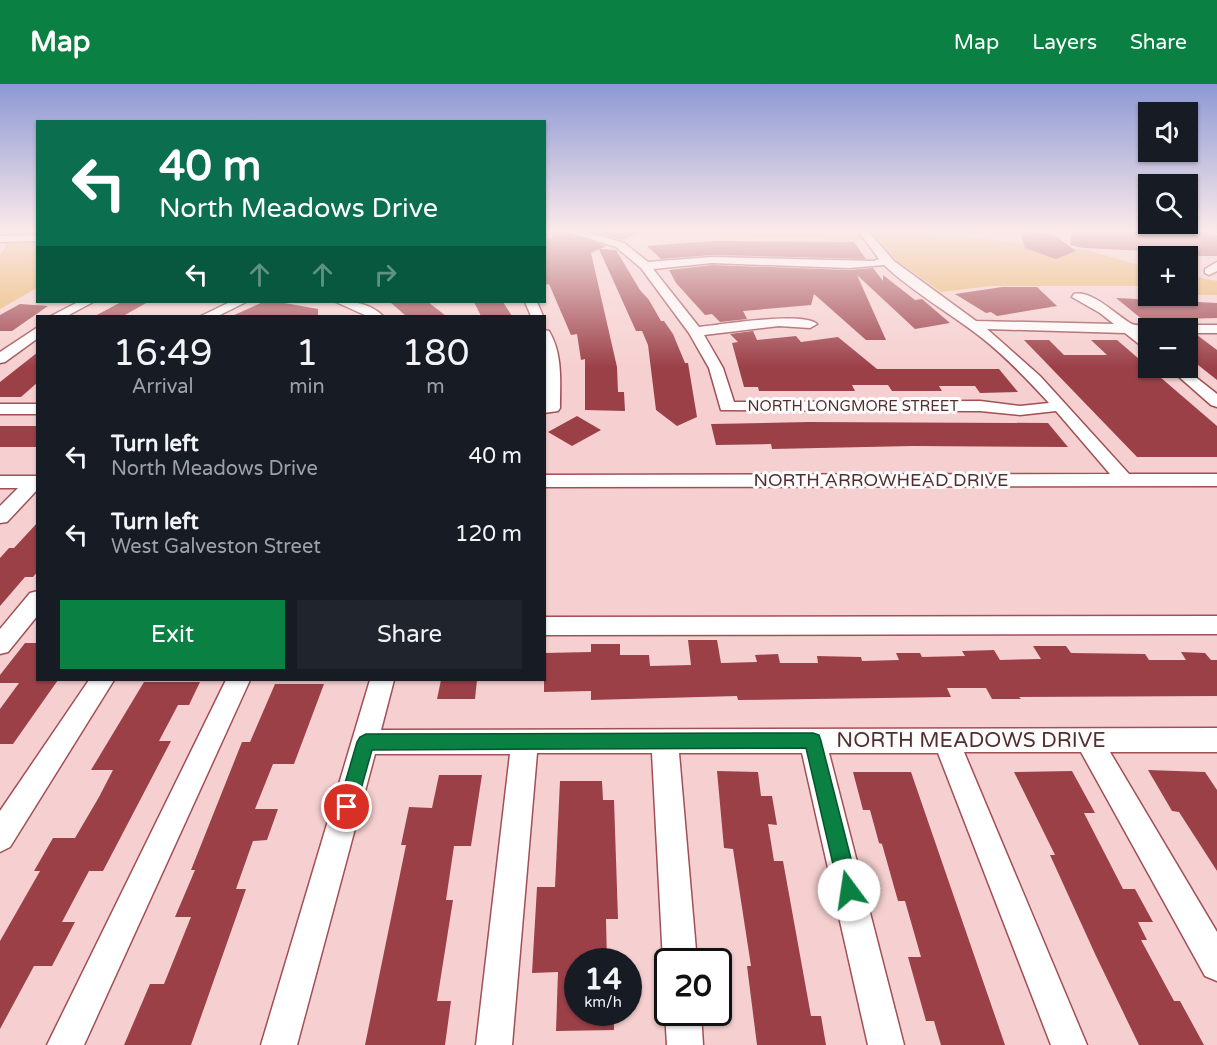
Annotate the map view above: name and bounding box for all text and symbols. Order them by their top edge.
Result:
text: Map [30,25,90,59]
text: Map [954,30,999,55]
text: Layers [1032,30,1097,55]
text: Share [1130,30,1187,55]
map controls [1138,102,1198,378]
button: sound [1138,102,1198,162]
text: 40 m [159,141,261,192]
icon: left [60,144,138,222]
button: search [1138,174,1198,234]
text: North Meadows Drive [159,192,438,225]
button: + [1138,246,1198,306]
icon: left [180,258,213,291]
icon: ahead [243,258,276,291]
icon: ahead [306,258,339,291]
icon: right [369,258,402,291]
button: − [1138,318,1198,378]
text: 16:49 [113,332,213,375]
text: 1 [296,332,318,375]
text: 180 [401,332,469,375]
text: Arrival [132,375,194,399]
text: min [289,375,325,399]
text: m [426,375,445,399]
street label: NORTH LONGMORE STREET [747,397,959,415]
text: Turn left [111,431,199,457]
icon: left [60,440,93,473]
text: 40 m [468,443,522,469]
text: North Meadows Drive [111,457,318,481]
street label: NORTH ARROWHEAD DRIVE [753,469,1009,491]
text: Turn left [111,509,199,535]
icon: left [60,518,93,551]
text: 120 m [455,521,522,547]
text: West Galveston Street [111,535,321,559]
button: Exit [60,600,285,669]
button: Share [297,600,522,669]
street label: NORTH MEADOWS DRIVE [836,728,1106,753]
pin [321,781,372,832]
icon: arrive [330,790,363,823]
position arrow [817,858,881,922]
speed limit sign: 20 [654,948,732,1026]
text: 14 [584,961,622,998]
text: km/h [584,993,622,1011]

